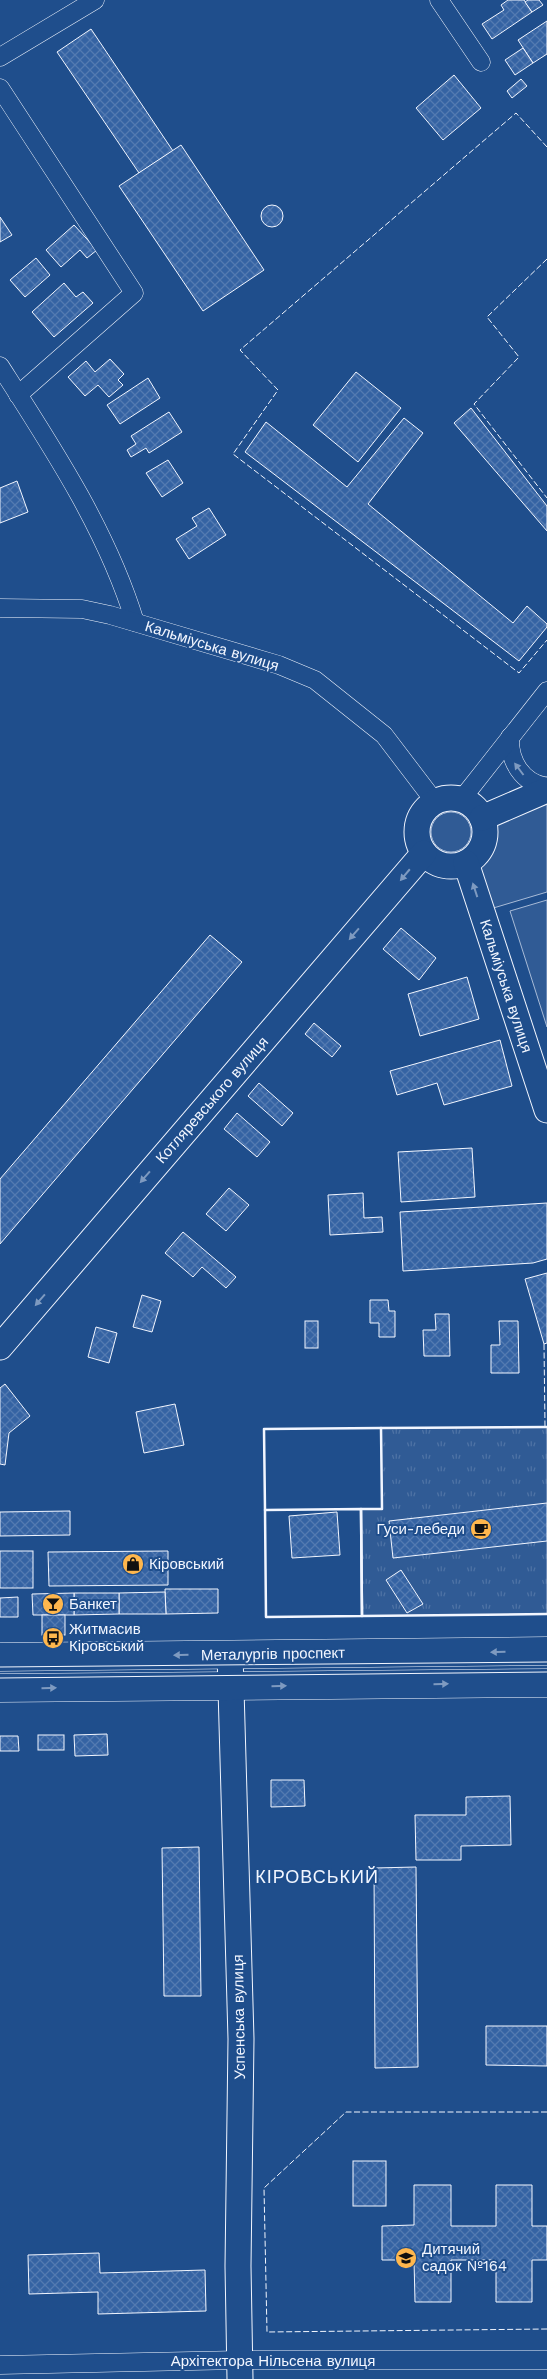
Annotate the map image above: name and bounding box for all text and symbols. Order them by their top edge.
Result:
street label: Кальміуська вулиця [143,617,281,675]
one-way arrow [514,763,525,776]
one-way arrow [399,868,410,881]
one-way arrow [471,883,479,898]
street label: Кальміуська вулиця [476,917,536,1055]
one-way arrow [349,928,360,940]
street label: Котляревського вулиця [152,1033,272,1167]
one-way arrow [140,1170,151,1183]
one-way arrow [34,1294,45,1307]
cafe icon: Гуси-лебеди [469,1517,493,1541]
place label: Гуси-лебеди [377,1520,465,1538]
shop icon: Кіровський [121,1552,145,1576]
place label: Кіровський [149,1555,224,1573]
bar icon: Банкет [41,1592,65,1616]
place label: Банкет [69,1595,117,1613]
place label: Житмасив Кіровський [69,1620,144,1655]
bus stop icon: Житмасив Кіровський [41,1626,65,1650]
street label: Металургів проспект [201,1644,345,1664]
one-way arrow [490,1648,506,1656]
one-way arrow [173,1651,189,1659]
one-way arrow [434,1680,450,1688]
one-way arrow [271,1682,287,1690]
one-way arrow [41,1684,57,1692]
district label: КІРОВСЬКИЙ [255,1866,379,1887]
street label: Успенська вулиця [229,1954,249,2080]
place label: Дитячий садок №164 [422,2240,507,2275]
school or university icon: Дитячий садок №164 [394,2246,418,2270]
street label: Архітектора Нільсена вулиця [171,2352,375,2370]

